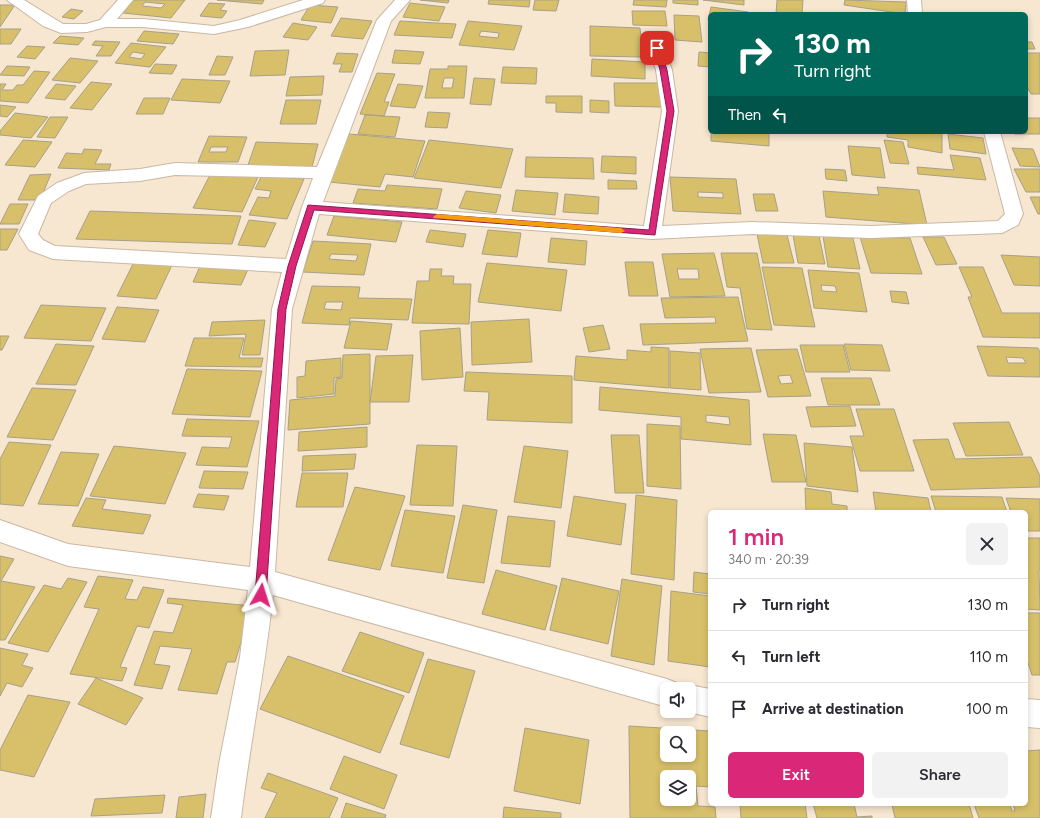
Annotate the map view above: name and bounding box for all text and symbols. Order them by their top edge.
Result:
text: 130 m [794,26,871,60]
icon: right [728,28,780,80]
pin [640,31,674,65]
icon: arrive [646,37,668,59]
text: Turn right [794,60,871,82]
icon: left [769,104,791,126]
text: Then [728,106,761,124]
text: 1 min [728,522,784,551]
button: close [966,523,1008,565]
text: 340 m · 20:39 [728,552,809,567]
position arrow [240,574,282,616]
icon: right [728,594,750,616]
text: Turn right [762,596,830,614]
text: 130 m [968,596,1008,614]
icon: left [728,646,750,668]
text: Turn left [762,648,820,666]
text: 110 m [970,648,1008,666]
map controls [660,682,696,806]
button: sound [660,682,696,718]
icon: arrive [728,698,750,720]
text: Arrive at destination [762,700,903,718]
text: 100 m [966,700,1008,718]
button: search [660,726,696,762]
button: Exit [728,752,864,798]
button: Share [872,752,1008,798]
button: layers [660,770,696,806]

